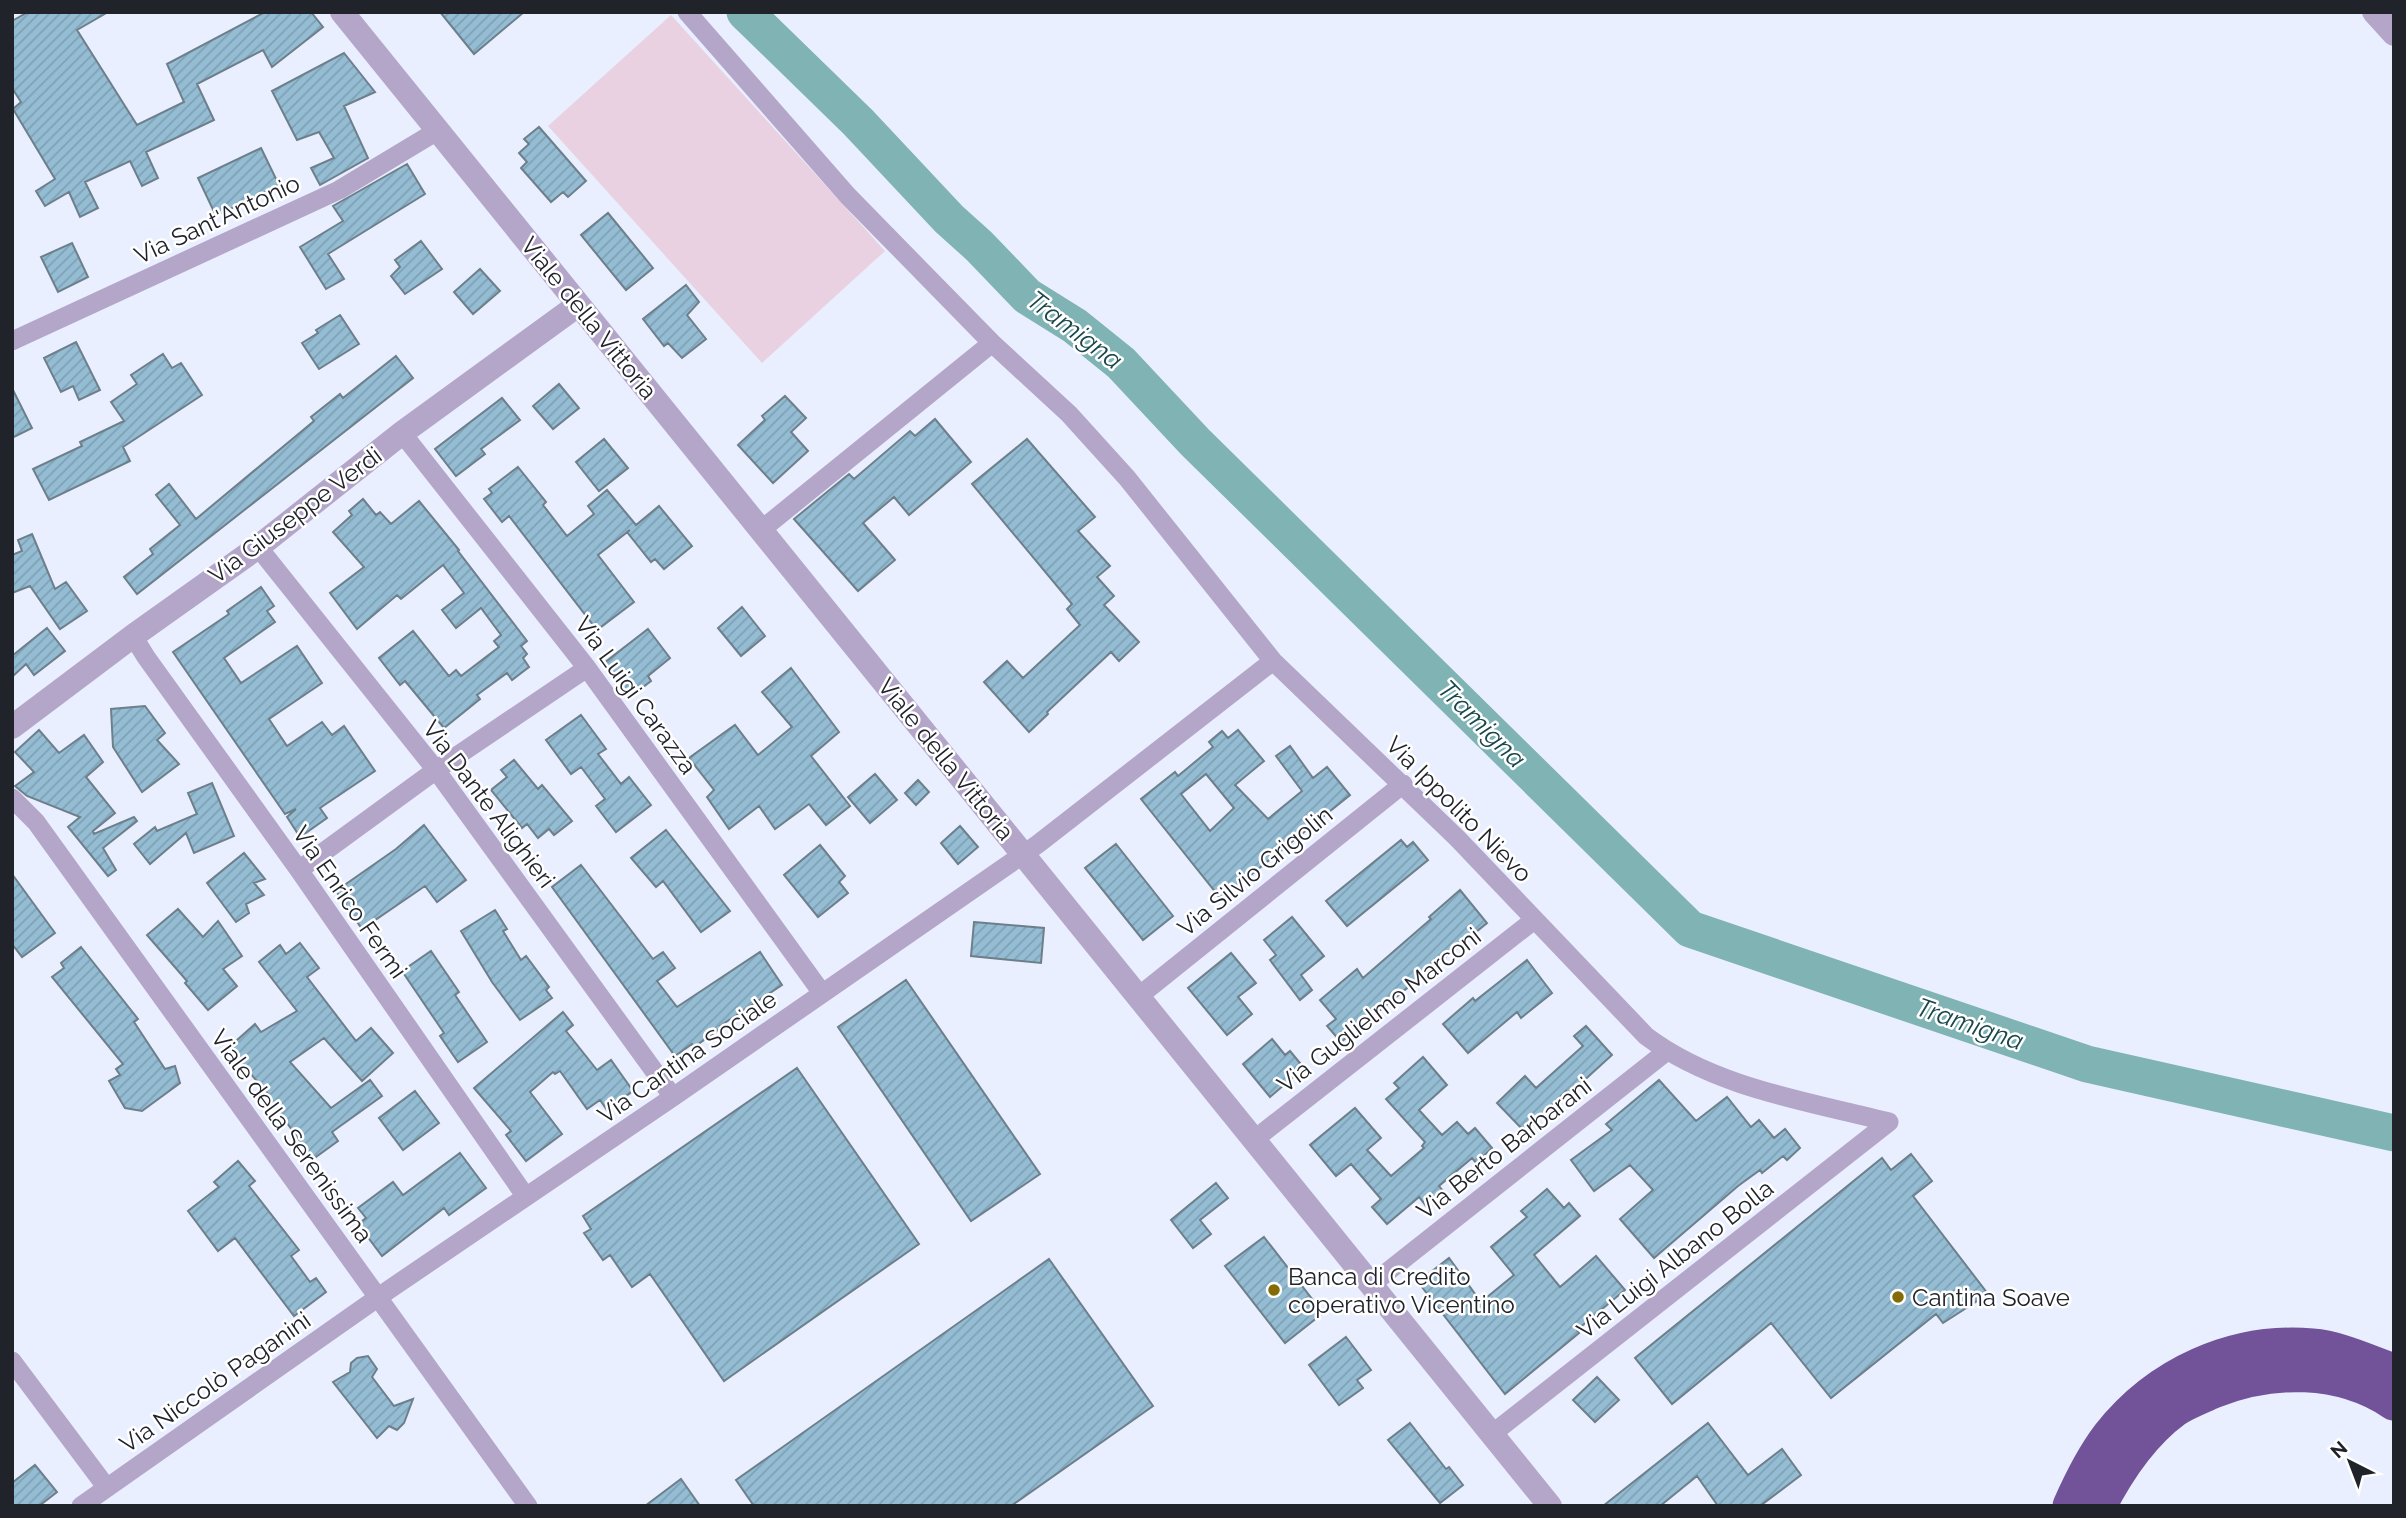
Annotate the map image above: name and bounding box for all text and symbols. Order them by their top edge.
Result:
street label: Via Sant'Antonio [130,168,304,270]
street label: Viale della Vittoria [515,231,663,405]
water label: Tramigna [1022,285,1128,375]
street label: Via Giuseppe Verdi [203,440,387,590]
street label: Via Luigi Carazza [569,610,703,780]
street label: Viale della Vittoria [872,672,1020,846]
water label: Tramigna [1432,674,1532,774]
street label: Via Dante Alighieri [417,715,561,893]
street label: Via Ippolito Nievo [1380,730,1538,888]
street label: Via Silvio Grigolin [1172,800,1338,942]
street label: Via Enrico Fermi [287,820,413,984]
street label: Via Guglielmo Marconi [1271,921,1487,1099]
street label: Via Cantina Sociale [592,984,782,1130]
water label: Tramigna [1913,992,2027,1056]
street label: Viale della Serenissima [205,1024,379,1248]
street label: Via Berto Barbarani [1411,1071,1597,1225]
street label: Via Luigi Albano Bolla [1571,1173,1779,1345]
place label: Banca di Credito coperativo Vicentino [1288,1262,1515,1319]
marker: Banca di Credito coperativo Vicentino [1266,1282,1282,1298]
place label: Cantina Soave [1912,1283,2070,1312]
marker: Cantina Soave [1890,1289,1906,1305]
street label: Via Niccolò Paganini [114,1305,316,1459]
north arrow [2315,1427,2385,1497]
text: N [2326,1436,2351,1462]

